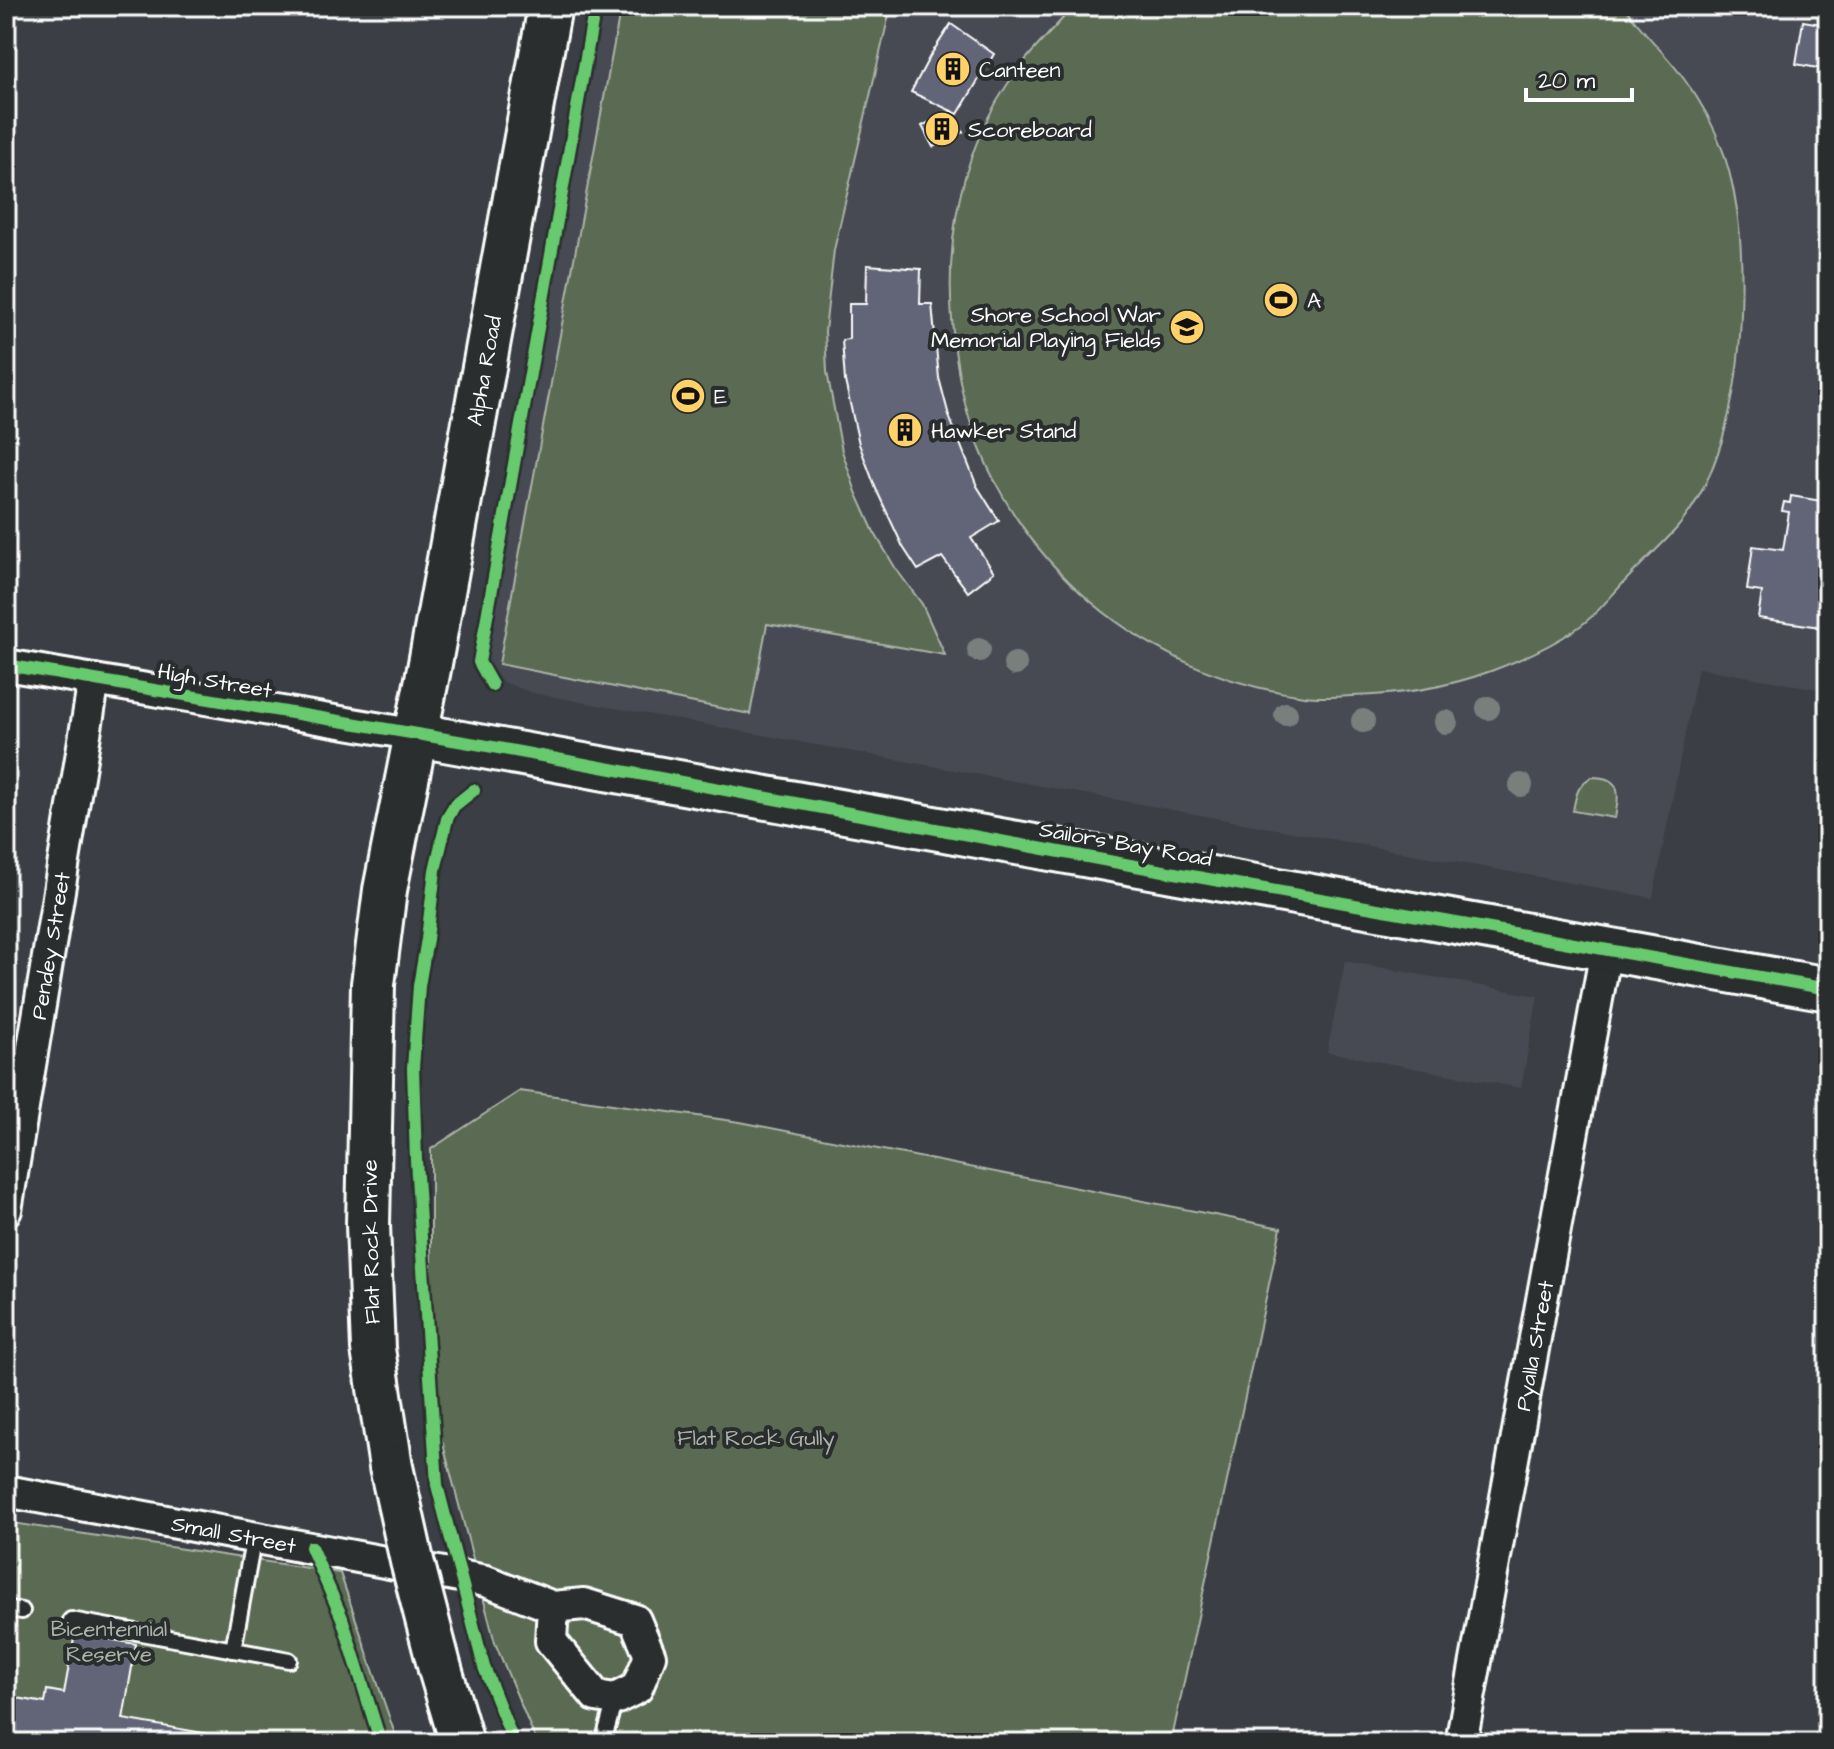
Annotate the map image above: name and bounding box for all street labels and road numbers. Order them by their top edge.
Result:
street label: Alpha Road [460,313,510,428]
street label: High Street [155,656,274,708]
street label: Sailors Bay Road [1037,814,1214,876]
street label: Pendey Street [24,870,79,1022]
street label: Flat Rock Drive [355,1159,388,1325]
street label: Pyalla Street [1508,1278,1562,1414]
street label: Small Street [169,1508,299,1562]

